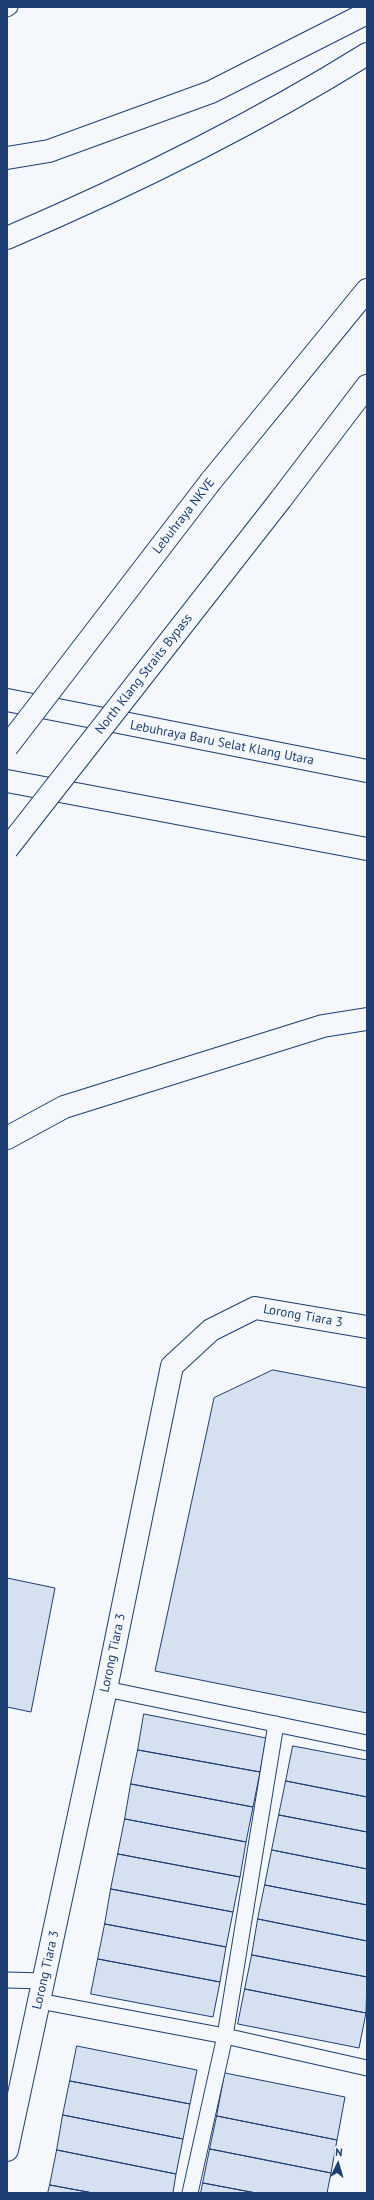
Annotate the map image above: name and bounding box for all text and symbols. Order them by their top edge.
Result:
street label: Lebuhraya NKVE [150,475,218,557]
street label: North Klang Straits Bypass [92,611,196,737]
street label: Lebuhraya Baru Selat Klang Utara [129,717,315,769]
street label: Lorong Tiara 3 [262,1301,344,1331]
street label: Lorong Tiara 3 [97,1612,129,1694]
street label: Lorong Tiara 3 [29,1929,63,2011]
north arrow [318,2144,358,2184]
text: N [335,2145,343,2159]

